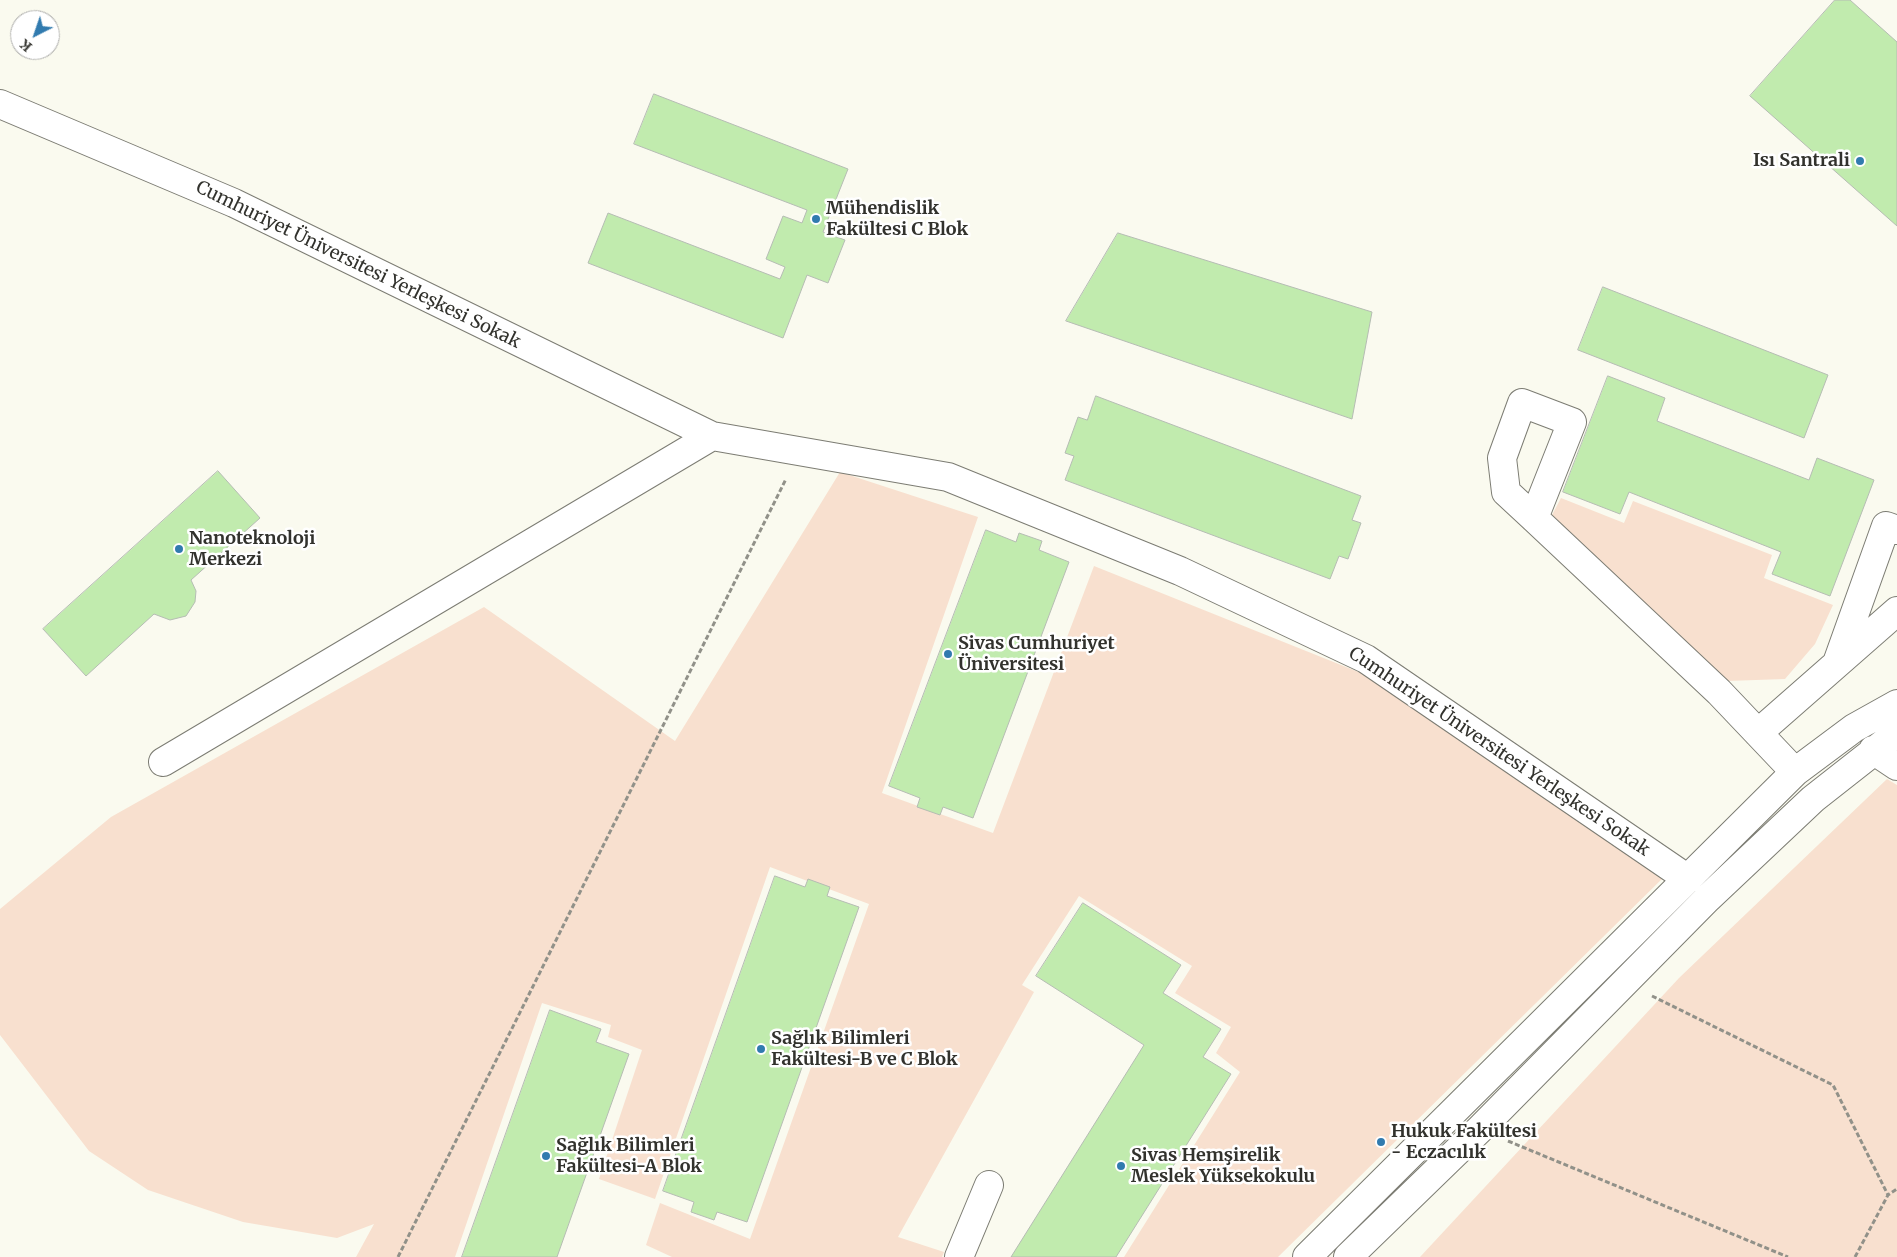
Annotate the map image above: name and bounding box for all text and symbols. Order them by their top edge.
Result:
north arrow [10,10,60,60]
text: K [16,35,36,56]
place label: Isı Santrali [1753,150,1850,172]
marker: Isı Santrali [1854,155,1866,167]
street label: Cumhuriyet Üniversitesi Yerleşkesi Sokak [192,177,524,353]
place label: Mühendislik Fakültesi C Blok [826,198,968,240]
marker: Mühendislik Fakültesi C Blok [810,213,822,225]
place label: Nanoteknoloji Merkezi [189,528,315,570]
marker: Nanoteknoloji Merkezi [173,543,185,555]
place label: Sivas Cumhuriyet Üniversitesi [958,633,1115,676]
street label: Cumhuriyet Üniversitesi Yerleşkesi Sokak [1344,643,1654,861]
marker: Sivas Cumhuriyet Üniversitesi [942,648,954,660]
place label: Sağlık Bilimleri Fakültesi-B ve C Blok [771,1028,958,1070]
marker: Sağlık Bilimleri Fakültesi-B ve C Blok [755,1043,767,1055]
place label: Hukuk Fakültesi - Eczacılık [1391,1121,1537,1164]
place label: Sağlık Bilimleri Fakültesi-A Blok [556,1135,702,1178]
marker: Hukuk Fakültesi - Eczacılık [1375,1136,1387,1148]
place label: Sivas Hemşirelik Meslek Yüksekokulu [1131,1145,1315,1188]
marker: Sağlık Bilimleri Fakültesi-A Blok [540,1150,552,1162]
marker: Sivas Hemşirelik Meslek Yüksekokulu [1115,1160,1127,1172]

